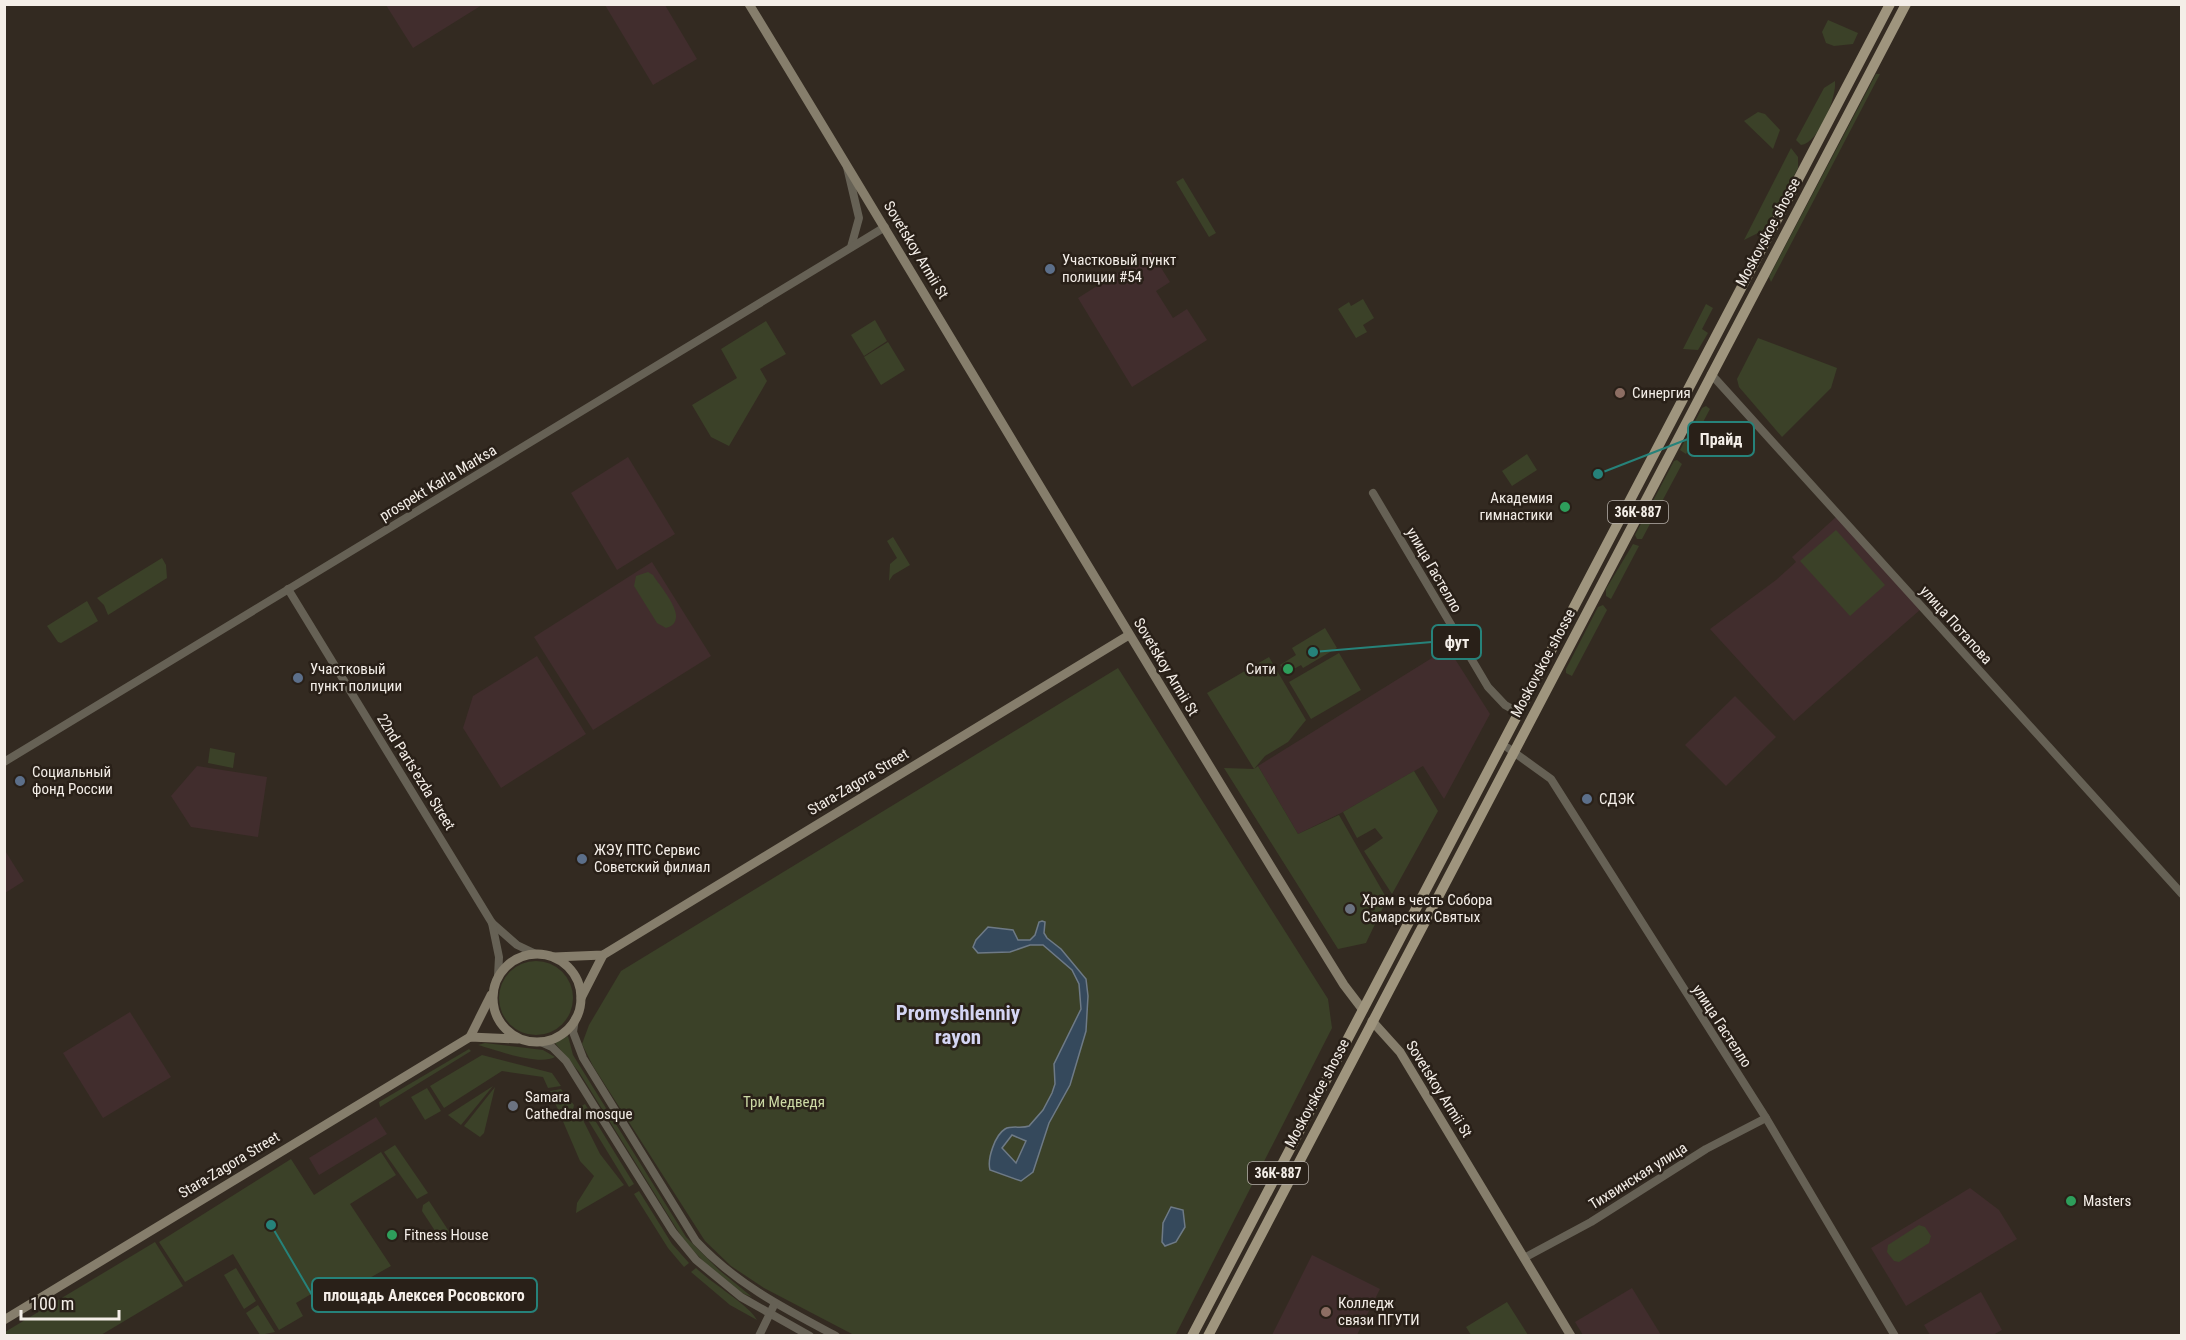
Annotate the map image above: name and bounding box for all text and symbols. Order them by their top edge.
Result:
street label: Moskovskoe shosse [1732,175,1804,289]
street label: Sovetskoy Armii St [880,198,952,302]
place label: Участковый пункт полиции #54 [1062,251,1176,286]
marker: Участковый пункт полиции #54 [1043,262,1057,276]
place label: Синергия [1632,384,1691,402]
marker: Синергия [1613,386,1627,400]
callout: Прайд [1688,422,1754,456]
text: Прайд [1700,430,1742,449]
street label: prospekt Karla Marksa [376,441,500,525]
place label: Академия гимнастики [1479,489,1553,524]
marker: Академия гимнастики [1558,500,1572,514]
road number: 36К-887 [1608,501,1668,523]
street label: улица Гастелло [1402,524,1466,616]
street label: улица Потапова [1916,582,1996,668]
street label: Moskovskoe shosse [1507,606,1579,720]
street label: Sovetskoy Armii St [1130,615,1202,719]
callout: фут [1432,625,1481,659]
text: фут [1445,633,1469,652]
place label: Участковый пункт полиции [310,660,402,695]
place label: Сити [1246,660,1276,678]
marker: Сити [1281,662,1295,676]
marker: Участковый пункт полиции [291,671,305,685]
street label: 22nd Parts'ezda Street [373,711,459,833]
street label: Stara-Zagora Street [804,745,912,819]
place label: Социальный фонд России [32,763,113,798]
marker: Социальный фонд России [13,774,27,788]
place label: СДЭК [1599,790,1635,808]
marker: СДЭК [1580,792,1594,806]
place label: ЖЭУ, ПТС Сервис Советский филиал [594,841,710,876]
marker: ЖЭУ, ПТС Сервис Советский филиал [575,852,589,866]
place label: Храм в честь Собора Самарских Святых [1362,891,1493,926]
marker: Храм в честь Собора Самарских Святых [1343,902,1357,916]
street label: улица Гастелло [1689,981,1755,1071]
district label: Promyshlenniy rayon [896,1001,1021,1049]
street label: Moskovskoe shosse [1281,1036,1353,1150]
street label: Sovetskoy Armii St [1402,1037,1476,1141]
place label: Samara Cathedral mosque [525,1088,633,1123]
park label: Три Медведя [743,1093,825,1111]
marker: Samara Cathedral mosque [506,1099,520,1113]
street label: Stara-Zagora Street [175,1128,283,1202]
street label: Тихвинская улица [1586,1139,1690,1213]
road number: 36К-887 [1248,1162,1308,1184]
place label: Masters [2083,1192,2131,1210]
marker: Masters [2064,1194,2078,1208]
place label: Fitness House [404,1226,488,1244]
marker: Fitness House [385,1228,399,1242]
callout: площадь Алексея Росовского [312,1278,537,1312]
scale bar [21,1283,118,1321]
text: площадь Алексея Росовского [323,1286,525,1305]
text: 100 m [30,1293,74,1314]
place label: Колледж связи ПГУТИ [1338,1294,1420,1329]
marker: Колледж связи ПГУТИ [1319,1305,1333,1319]

